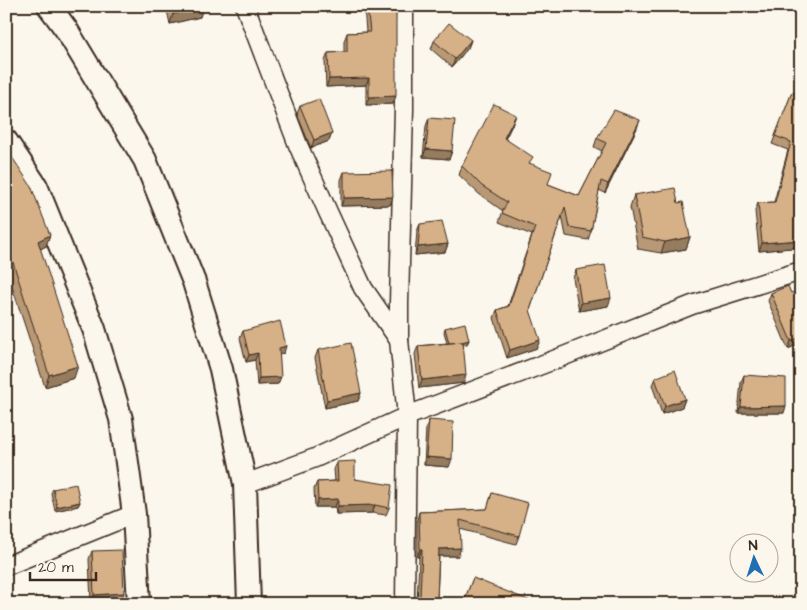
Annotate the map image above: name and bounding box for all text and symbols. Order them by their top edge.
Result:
north arrow [730,532,780,582]
text: N [748,536,758,556]
scale bar [30,550,96,582]
text: 20 m [38,557,74,578]

